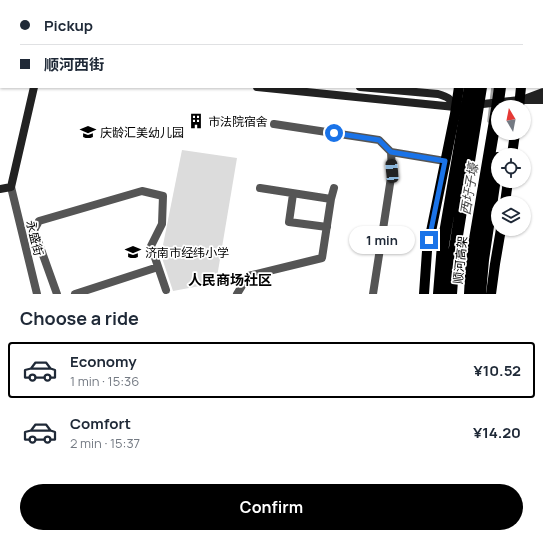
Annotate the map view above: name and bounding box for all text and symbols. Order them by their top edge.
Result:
text: Pickup [44,15,93,36]
text: 顺河西街 [44,54,104,75]
north arrow [491,100,531,140]
map controls [491,100,531,236]
building icon: 市法院宿舍 [187,112,205,130]
place label: 市法院宿舍 [208,113,268,130]
school or university icon: 庆龄汇美幼儿园 [79,123,97,141]
place label: 庆龄汇美幼儿园 [100,124,184,141]
route start [325,124,343,142]
button: locate [491,148,531,188]
car [385,159,399,183]
water label: 西圩子壕 [456,160,482,216]
button: layers [491,196,531,236]
street label: 永盛街 [22,218,48,258]
callout: 1 min [349,226,415,254]
text: 1 min [366,231,398,249]
route end [420,231,438,249]
street label: 顺河高架 [449,235,471,285]
school or university icon: 济南市经纬小学 [124,243,142,261]
place label: 济南市经纬小学 [145,244,229,261]
district label: 人民商场社区 [188,270,272,289]
text: Choose a ride [20,306,139,330]
text: Economy [70,351,137,372]
icon: car [22,352,58,388]
text: ¥10.52 [474,360,521,381]
text: 1 min · 15:36 [70,372,139,390]
text: Comfort [70,413,131,434]
icon: car [22,414,58,450]
text: ¥14.20 [473,422,521,443]
text: 2 min · 15:37 [70,434,140,452]
button: Confirm [20,484,523,530]

